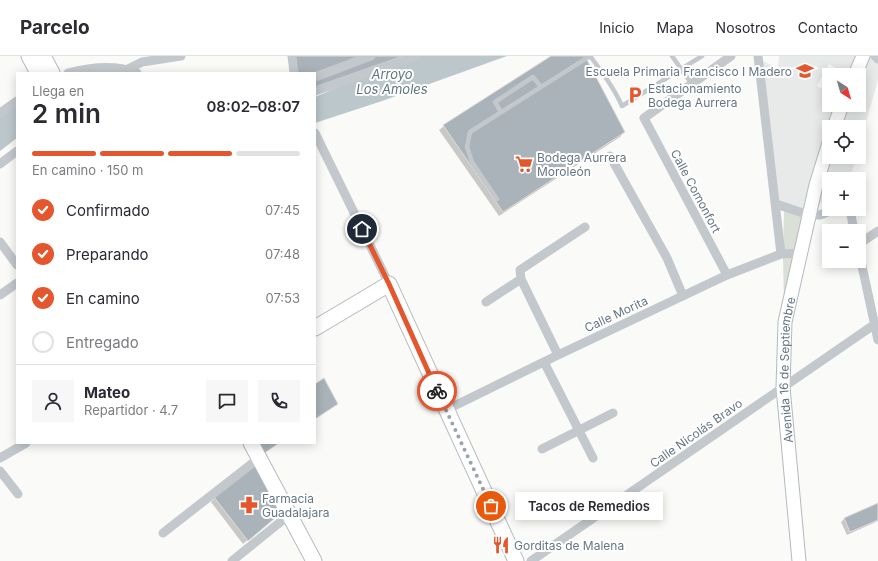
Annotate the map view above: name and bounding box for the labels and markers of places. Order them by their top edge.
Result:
school or university icon: Escuela Primaria Francisco I Madero [795,61,815,81]
place label: Escuela Primaria Francisco I Madero [586,64,792,79]
place label: Estacionamiento Bodega Aurrera [648,81,742,110]
parking icon: Estacionamiento Bodega Aurrera [625,85,645,105]
place label: Bodega Aurrera Moroleón [537,150,627,179]
supermarket icon: Bodega Aurrera Moroleón [514,154,534,174]
pin [345,212,379,246]
pin [474,489,508,523]
place label: Farmacia Guadalajara [262,491,329,520]
callout: Tacos de Remedios [515,492,663,520]
pharmacy icon: Farmacia Guadalajara [239,495,259,515]
restaurant icon: Gorditas de Malena [491,535,511,555]
place label: Gorditas de Malena [514,538,624,553]

